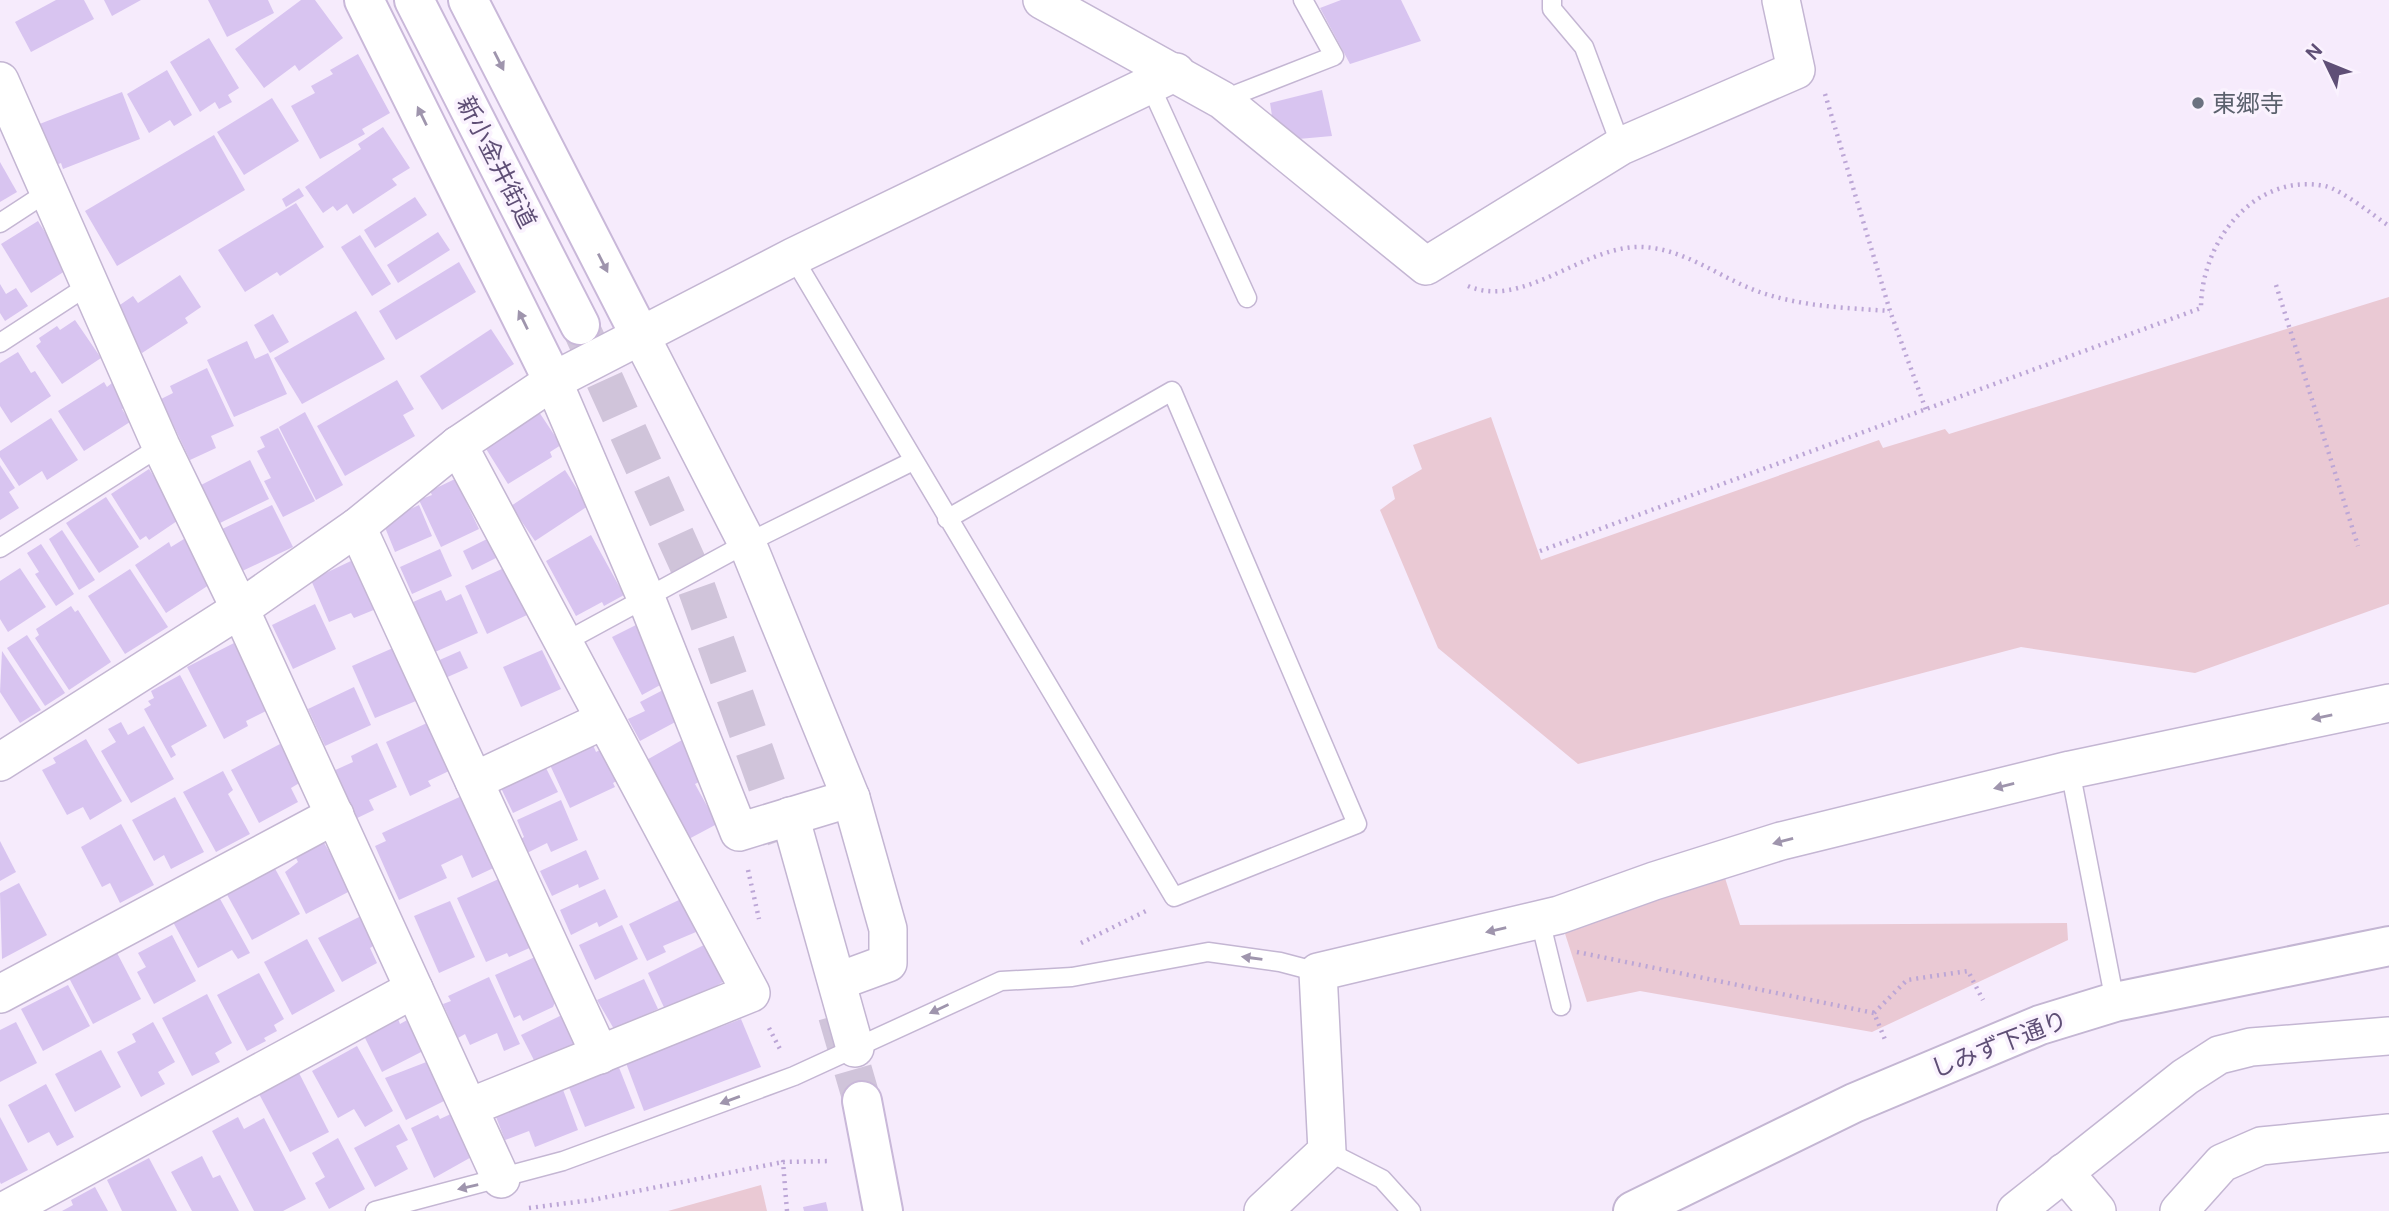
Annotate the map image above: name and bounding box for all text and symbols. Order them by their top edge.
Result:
north arrow [2291,28,2361,98]
text: N [2300,38,2328,65]
one-way arrow [493,51,505,71]
place label: 東郷寺 [2212,88,2284,119]
street label: 新小金井街道 [451,91,543,233]
marker: 東郷寺 [2190,95,2206,111]
one-way arrow [416,106,427,126]
one-way arrow [598,253,609,273]
one-way arrow [517,310,528,330]
one-way arrow [2311,712,2333,723]
one-way arrow [1993,781,2015,792]
one-way arrow [1772,836,1793,846]
one-way arrow [1485,925,1507,936]
one-way arrow [1241,952,1263,963]
one-way arrow [929,1003,949,1015]
street label: しみず下通り [1926,1004,2072,1084]
one-way arrow [720,1095,741,1106]
one-way arrow [457,1181,479,1192]

